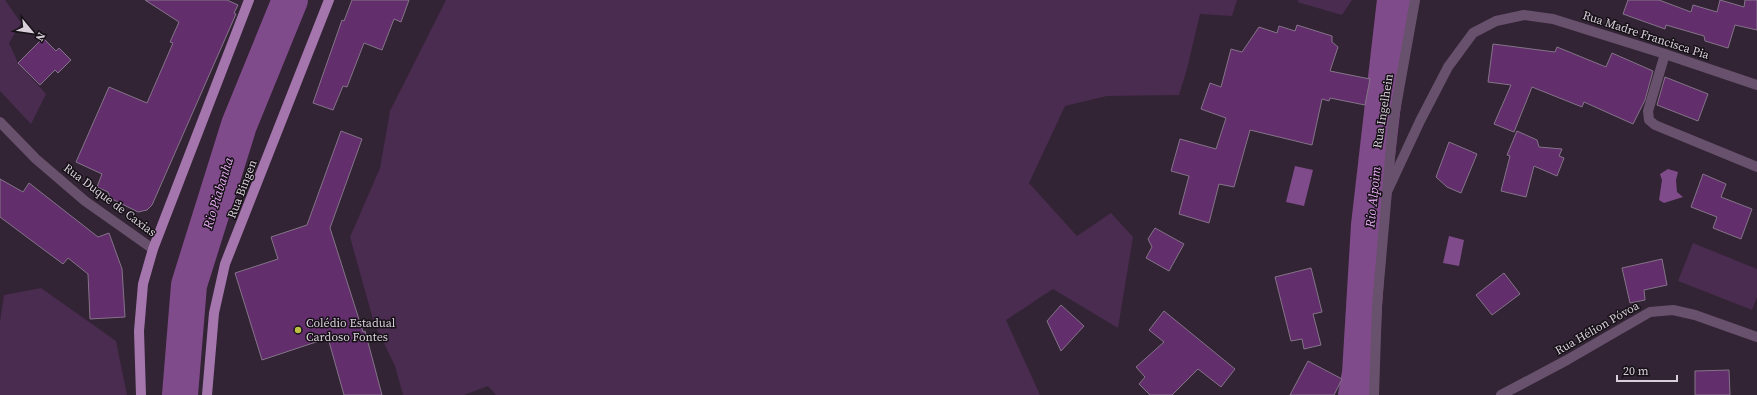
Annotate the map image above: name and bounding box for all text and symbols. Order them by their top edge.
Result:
street label: Rua Madre Francisca Pia [1581,7,1712,63]
north arrow [12,12,52,52]
text: N [32,29,49,44]
street label: Rua Ingelhein [1369,73,1397,149]
water label: Rio Piabanha [199,155,237,232]
street label: Rua Bingen [224,157,260,221]
street label: Rua Duque de Caxias [60,160,160,240]
water label: Rio Alpoim [1361,165,1385,229]
street label: Rua Hélion Póvoa [1552,297,1643,359]
place label: Colédio Estadual Cardoso Fontes [306,315,396,345]
marker: Colédio Estadual Cardoso Fontes [293,325,303,335]
scale bar [1617,357,1677,383]
text: 20 m [1623,363,1649,379]

